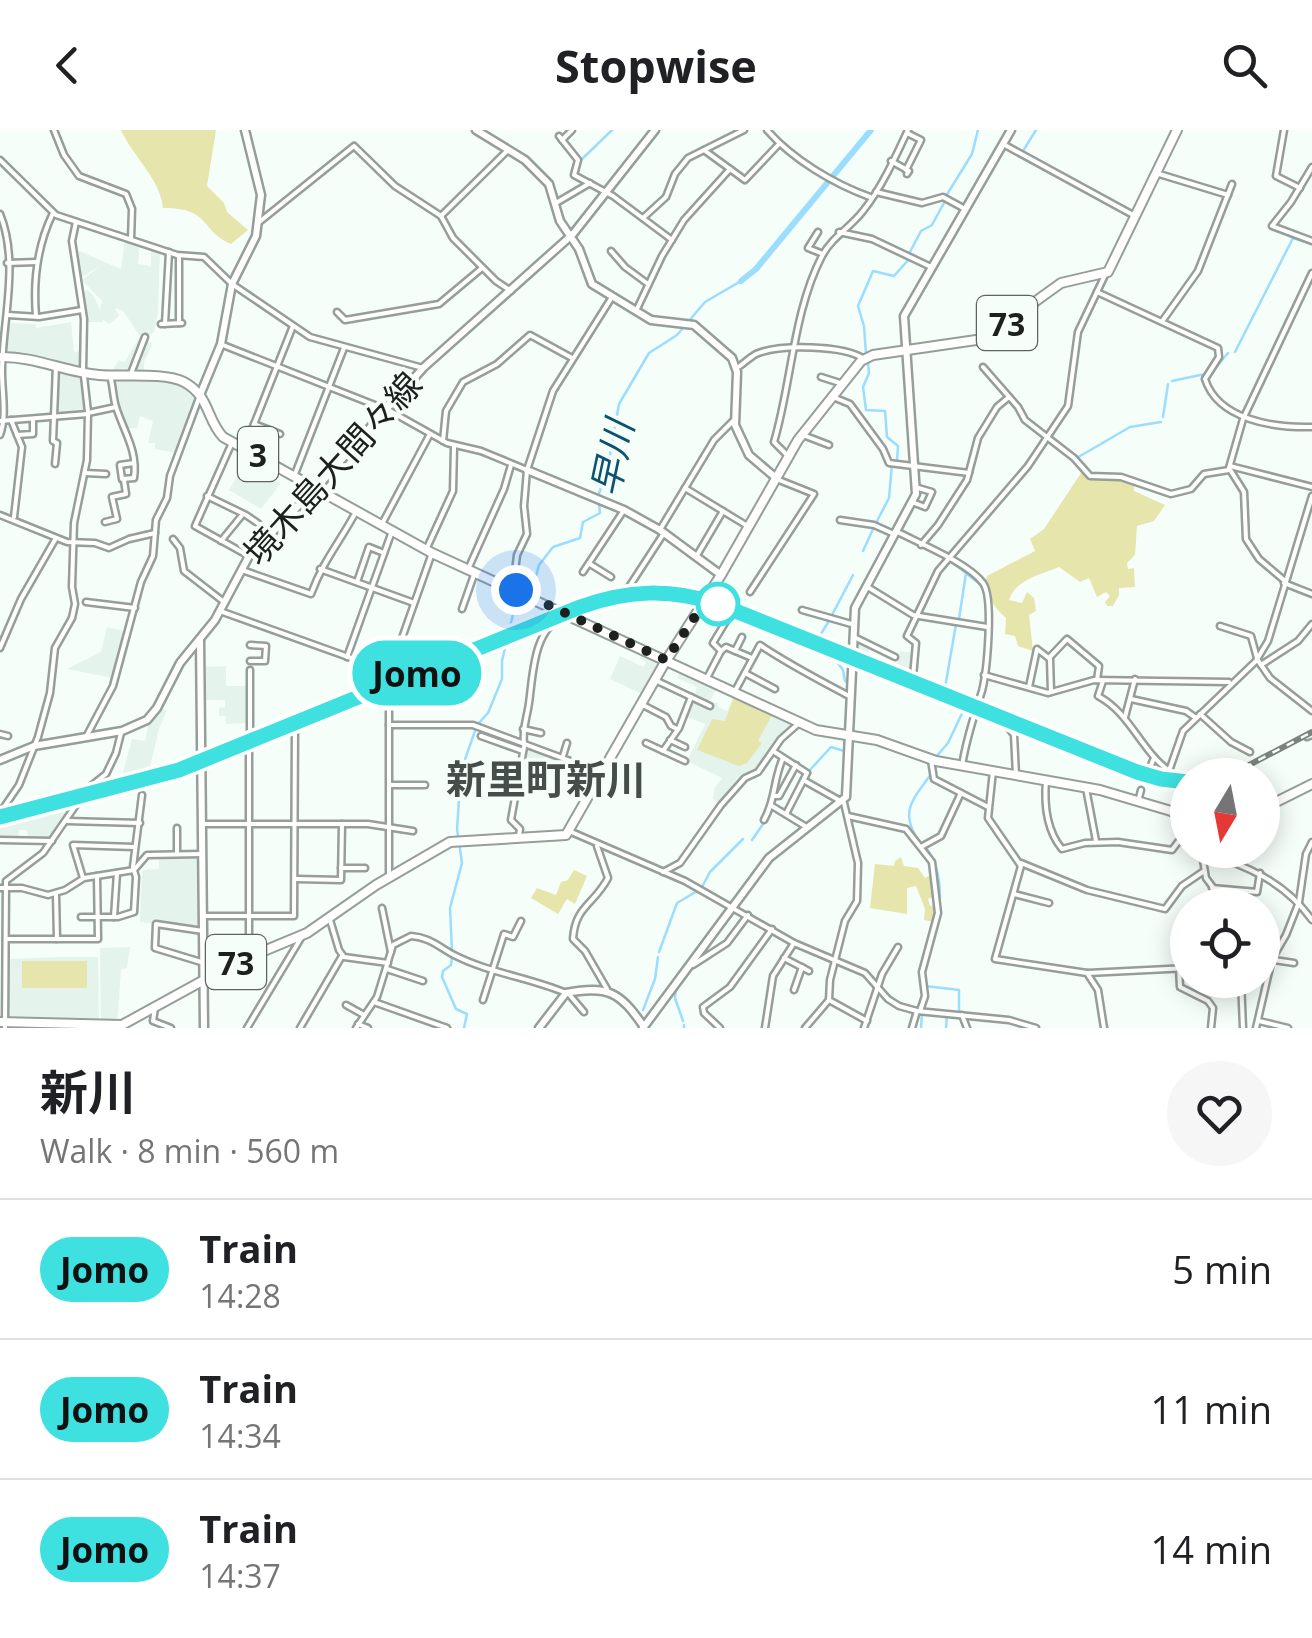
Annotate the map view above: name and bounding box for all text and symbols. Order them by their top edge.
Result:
text: Stopwise [555,35,757,96]
icon: back [40,38,95,93]
icon: search [1217,38,1272,93]
road number: 73 [977,296,1037,350]
street label: 境木島大間々線 [233,361,431,575]
water label: 早川 [578,412,645,501]
road number: 3 [238,427,278,481]
your location [491,565,541,615]
unlabelled marker [697,583,739,625]
line badge: Jomo [347,640,487,706]
text: Jomo [372,650,462,697]
district label: 新里町新川 [446,751,646,806]
north arrow [1170,758,1280,868]
map controls [1170,758,1280,998]
button: locate [1170,888,1280,998]
road number: 73 [206,935,266,989]
text: 新川 [40,1059,136,1124]
button: heart [1167,1061,1272,1166]
text: Walk · 8 min · 560 m [40,1129,339,1172]
text: Train [199,1222,298,1274]
text: 5 min [1172,1243,1272,1295]
text: Jomo [60,1246,149,1293]
text: 14:28 [199,1274,281,1317]
text: Train [199,1362,298,1414]
text: 11 min [1151,1383,1272,1435]
text: Jomo [60,1386,149,1433]
text: 14:34 [199,1414,281,1457]
text: Train [199,1502,298,1554]
text: 14 min [1151,1523,1272,1575]
text: Jomo [60,1526,149,1573]
text: 14:37 [199,1554,281,1597]

